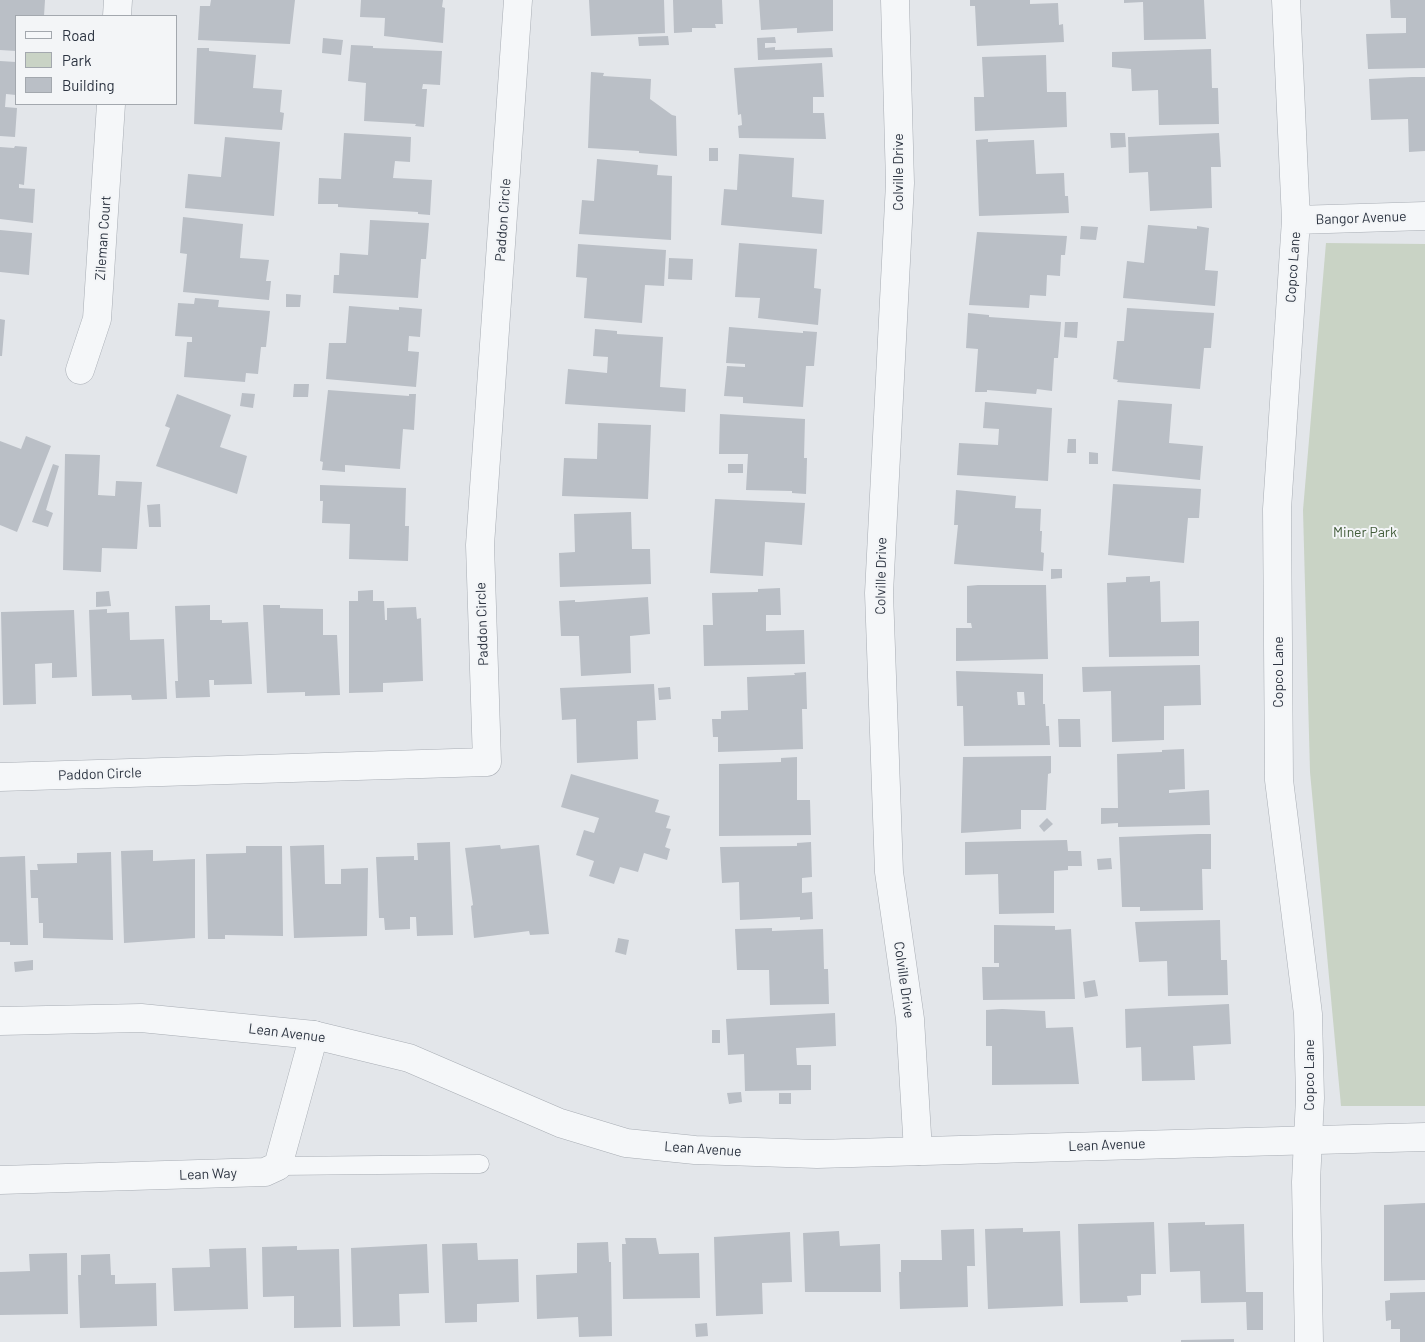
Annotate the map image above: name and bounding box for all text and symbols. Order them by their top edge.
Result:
legend [15,15,178,105]
text: Road [62,26,95,44]
text: Park [62,51,91,69]
text: Building [62,76,115,94]
street label: Colville Drive [890,133,906,211]
street label: Paddon Circle [492,178,514,262]
street label: Zileman Court [92,195,114,281]
street label: Bangor Avenue [1315,208,1407,228]
street label: Copco Lane [1282,231,1304,303]
park label: Miner Park [1333,524,1397,540]
street label: Colville Drive [872,537,890,615]
street label: Paddon Circle [472,582,492,666]
street label: Copco Lane [1270,636,1286,708]
street label: Paddon Circle [58,764,142,784]
street label: Colville Drive [890,940,918,1020]
street label: Lean Avenue [248,1020,326,1046]
street label: Copco Lane [1301,1039,1317,1111]
street label: Lean Avenue [1068,1135,1146,1155]
street label: Lean Avenue [664,1138,742,1160]
street label: Lean Way [179,1165,237,1183]

